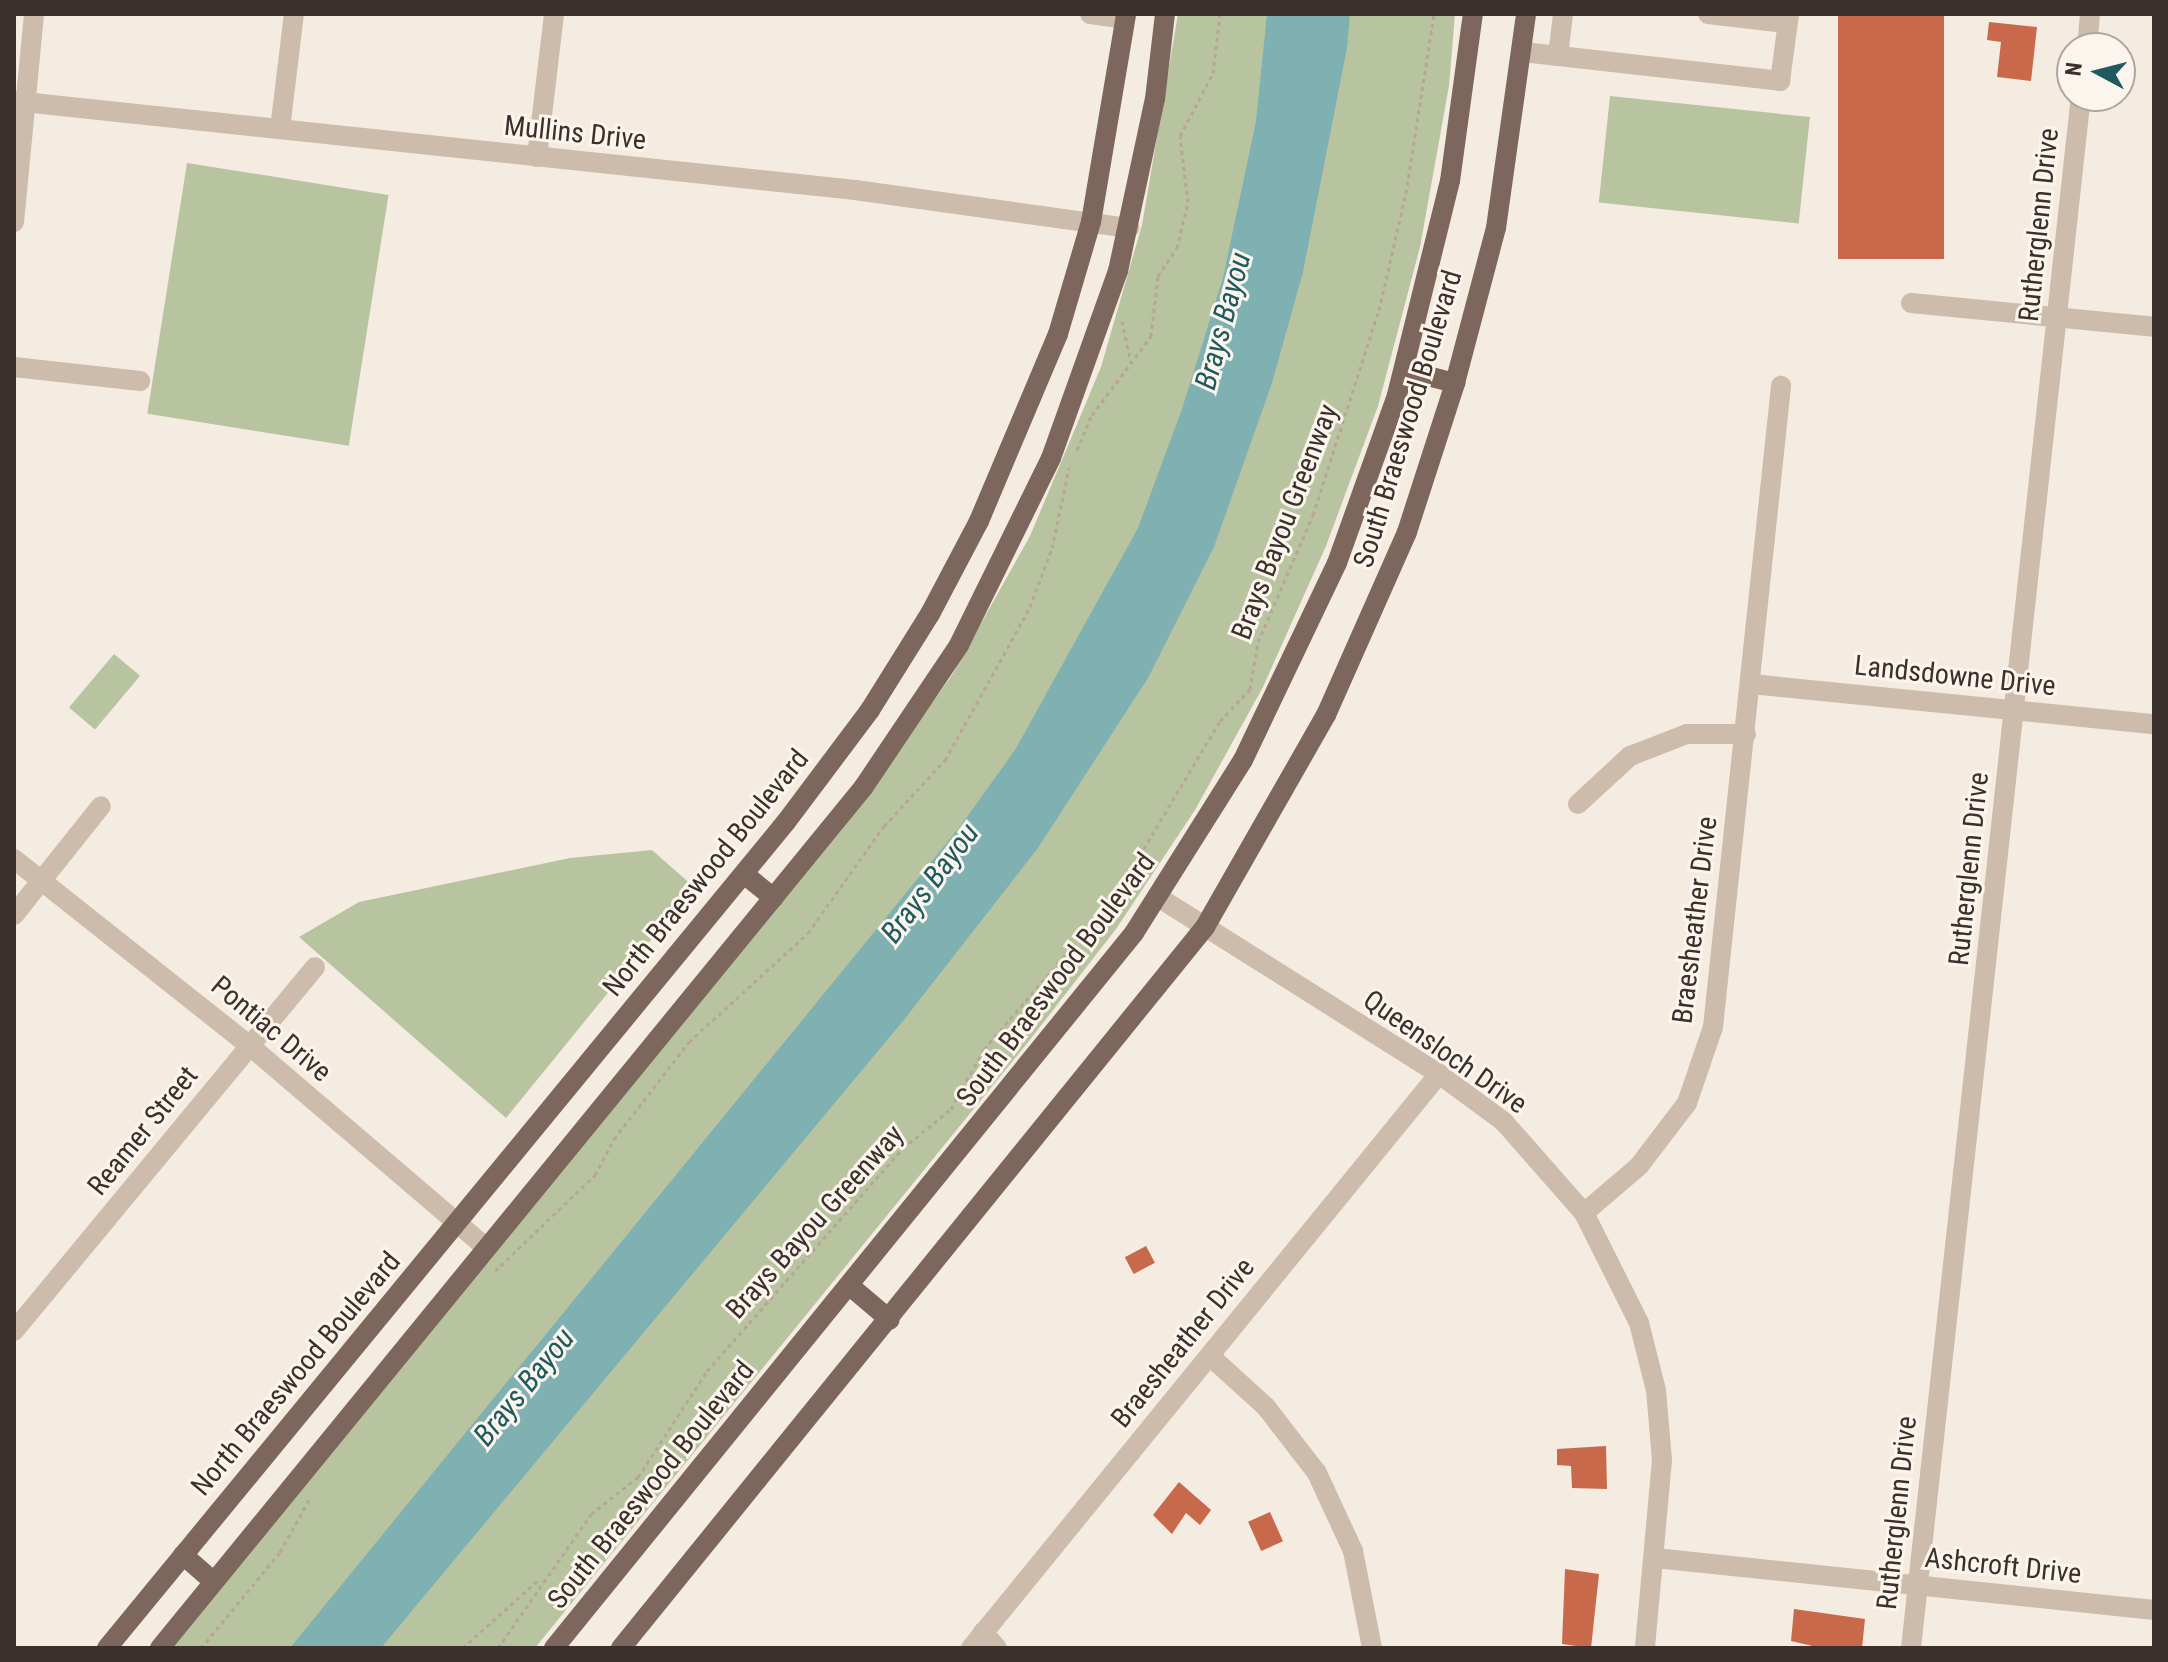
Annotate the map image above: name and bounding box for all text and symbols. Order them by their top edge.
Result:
north arrow [2056,32,2136,112]
text: N [2060,61,2087,77]
street label: Mullins Drive [502,109,648,157]
street label: Rutherglenn Drive [2012,127,2066,323]
water label: Brays Bayou [1187,249,1259,393]
street label: South Braeswood Boulevard [1347,266,1469,572]
street label: Brays Bayou Greenway [1225,400,1345,644]
street label: Landsdowne Drive [1853,649,2057,703]
street label: North Braeswood Boulevard [596,743,816,1003]
street label: Rutherglenn Drive [1942,771,1996,967]
street label: Braesheather Drive [1666,815,1724,1025]
water label: Brays Bayou [873,816,987,950]
street label: South Braeswood Boulevard [950,846,1162,1114]
street label: Pontiac Drive [204,969,338,1089]
street label: Queensloch Drive [1357,983,1533,1121]
street label: Reamer Street [81,1060,205,1202]
street label: Brays Bayou Greenway [719,1118,911,1326]
street label: North Braeswood Boulevard [184,1245,408,1503]
street label: Braesheather Drive [1104,1251,1262,1435]
water label: Brays Bayou [466,1321,582,1453]
street label: South Braeswood Boulevard [541,1354,761,1616]
street label: Rutherglenn Drive [1870,1415,1924,1611]
street label: Ashcroft Drive [1923,1541,2083,1591]

